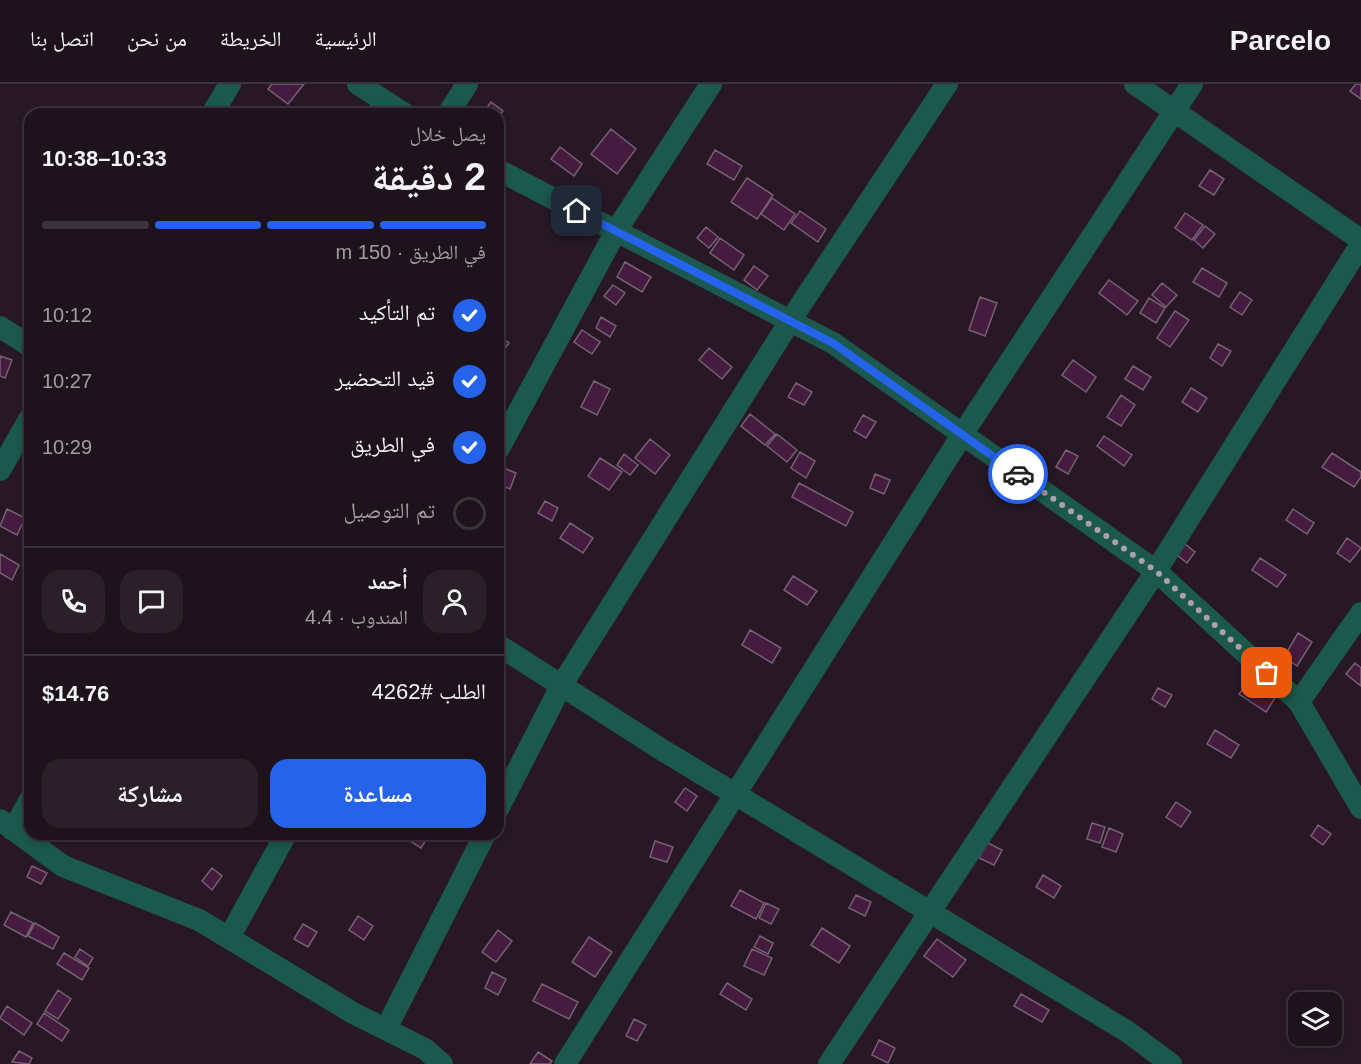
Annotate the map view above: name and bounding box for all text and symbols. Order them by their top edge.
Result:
text: Parcelo [1230,25,1331,56]
text: اتصل بنا [30,27,94,50]
text: من نحن [127,27,187,50]
text: الخريطة [220,27,282,50]
text: الرئيسية [315,27,377,50]
text: يصل خلال [409,123,486,145]
text: 10:33–10:38 [42,146,167,171]
text: 2 دقيقة [372,155,486,198]
pin [551,185,602,236]
icon: home [560,194,593,227]
text: في الطريق · 150 m [336,241,486,263]
icon: check [453,299,486,332]
text: تم التأكيد [359,300,435,325]
text: 10:12 [42,304,92,326]
icon: check [453,365,486,398]
text: قيد التحضير [335,366,435,391]
text: 10:27 [42,370,92,392]
icon: check [453,431,486,464]
text: في الطريق [350,432,435,457]
text: 10:29 [42,436,92,458]
courier [988,444,1048,504]
icon: car [1002,458,1035,491]
text: تم التوصيل [343,498,435,523]
text: أحمد [368,569,408,594]
button: phone [42,570,105,633]
button: chat [120,570,183,633]
button: person [423,570,486,633]
text: المندوب · 4.4 [305,606,408,628]
pin [1241,647,1292,698]
icon: bag [1250,656,1283,689]
text: الطلب #4262 [372,679,486,704]
text: $14.76 [42,681,109,706]
button: مشاركة [42,759,258,828]
button: مساعدة [270,759,486,828]
map controls [1288,992,1342,1046]
button: layers [1288,992,1342,1046]

